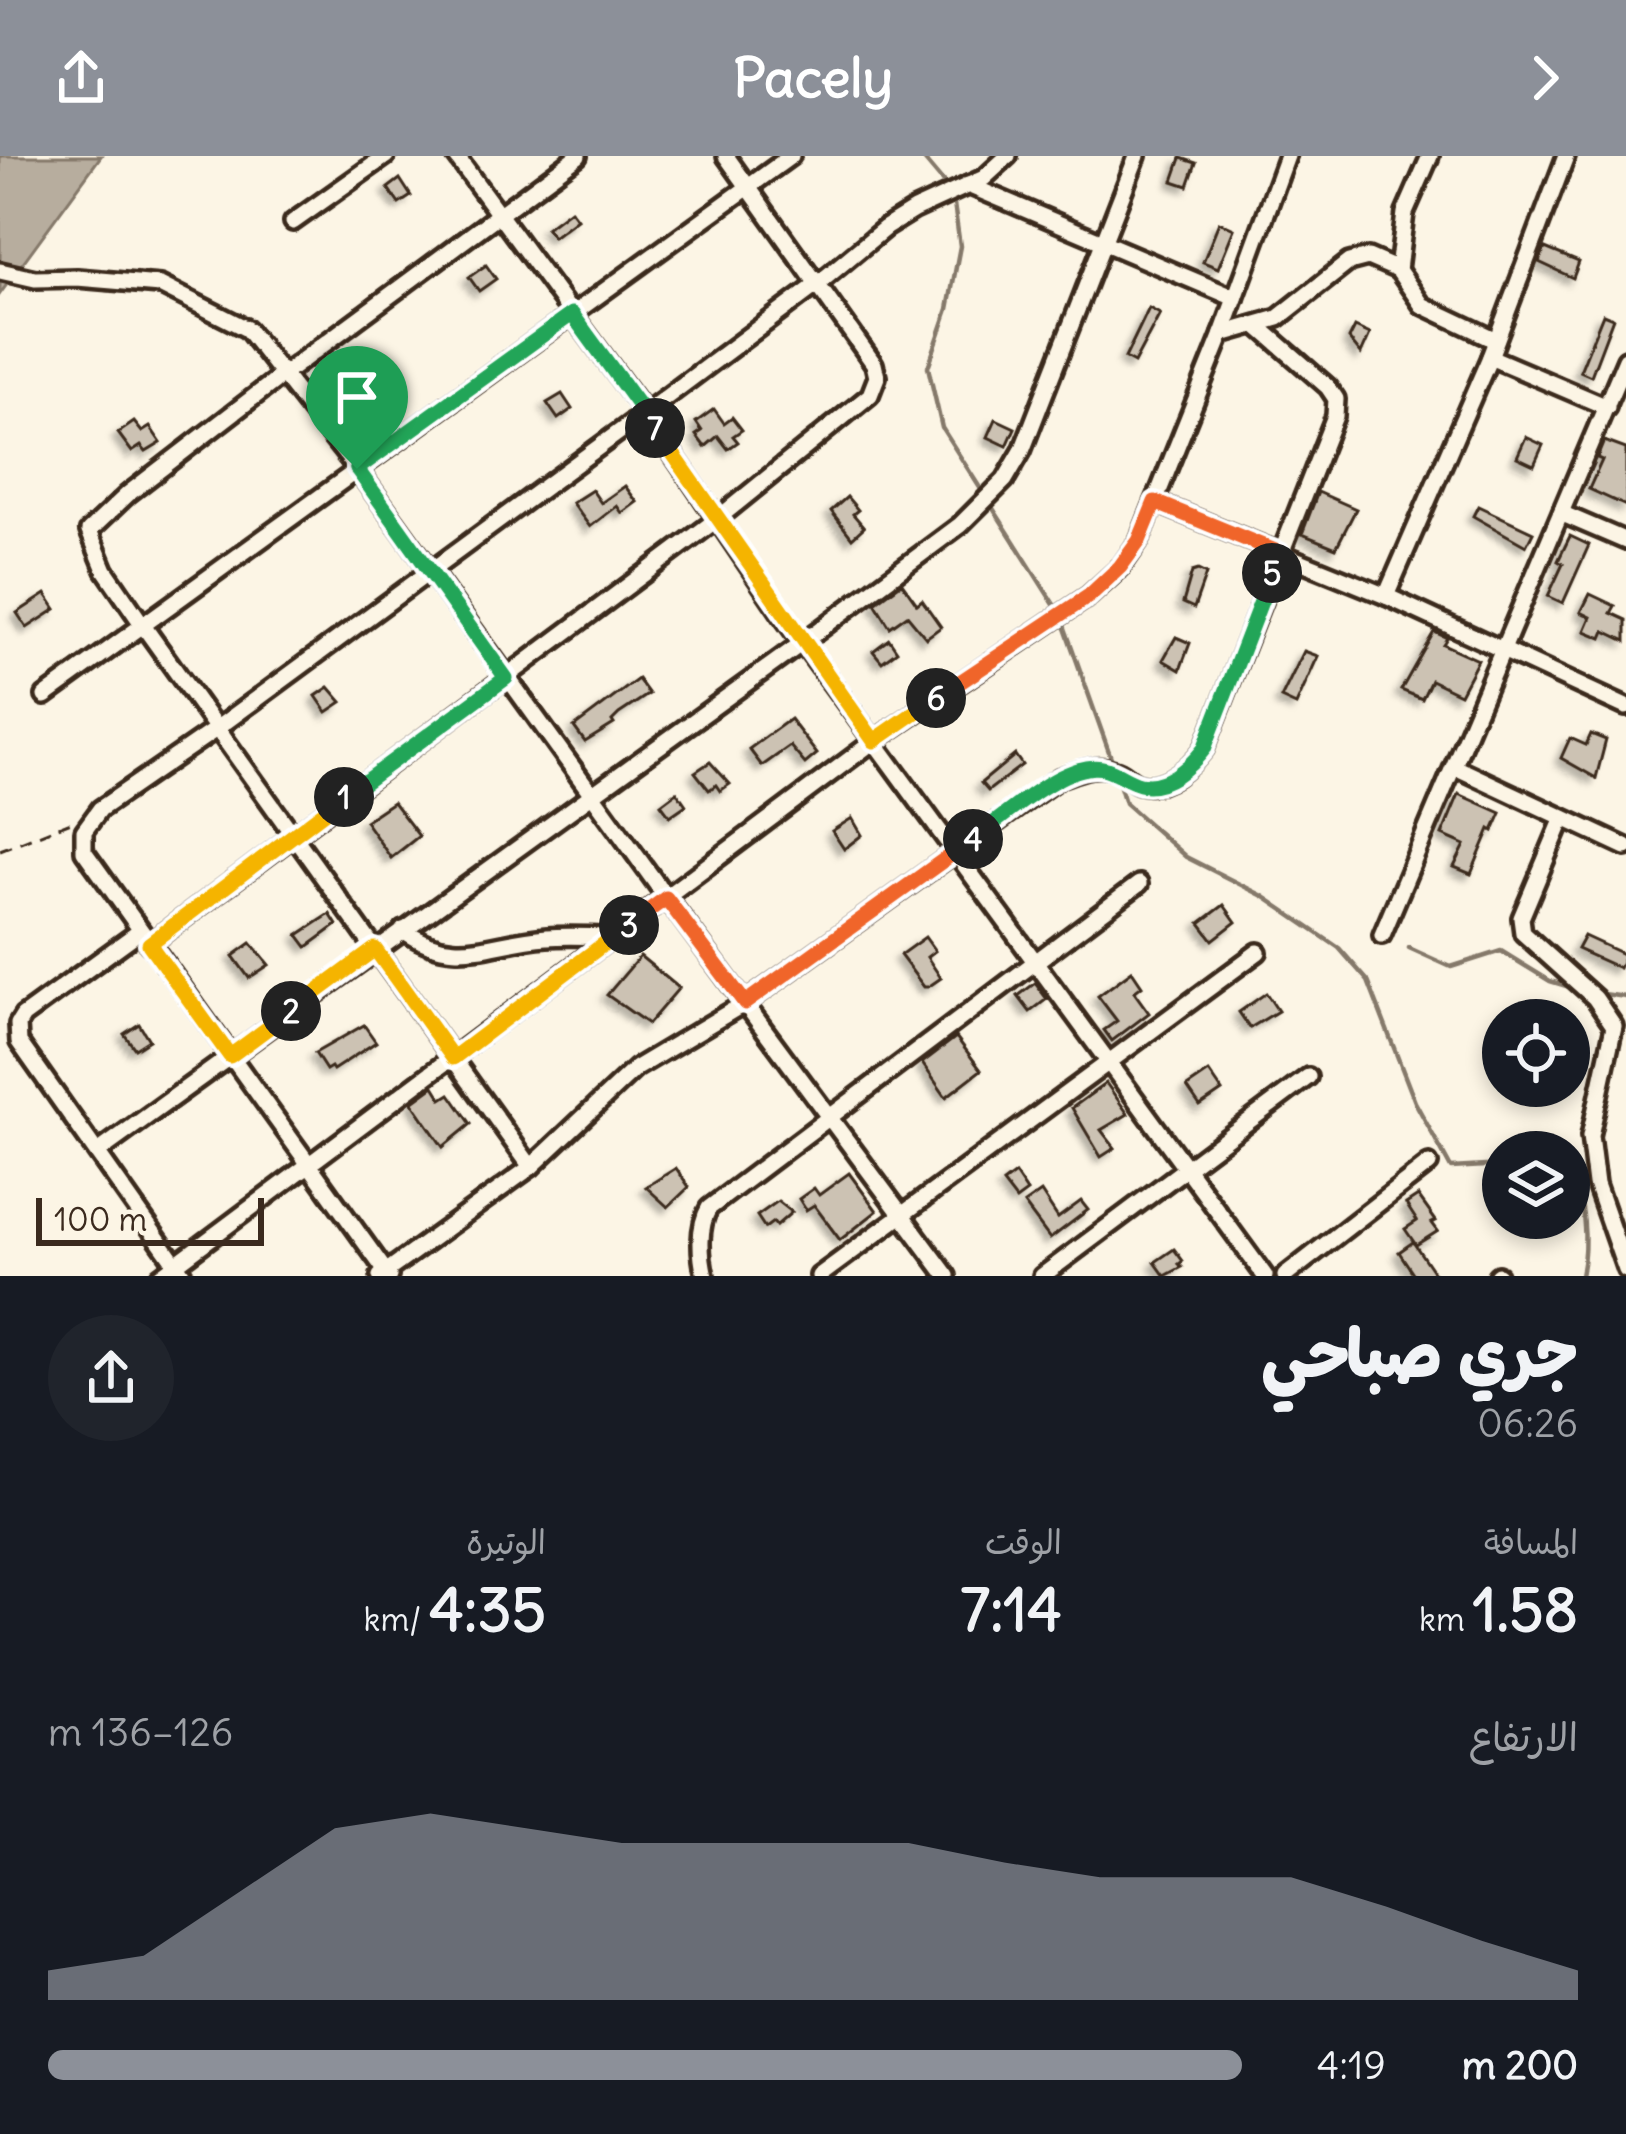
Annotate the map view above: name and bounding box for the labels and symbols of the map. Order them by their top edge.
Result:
pin [306,346,408,469]
pin: 7 [625,398,685,458]
pin: 5 [1242,543,1302,603]
pin: 6 [906,668,966,728]
pin: 1 [314,767,374,827]
pin: 4 [943,809,1003,869]
pin: 3 [599,895,659,955]
pin: 2 [261,981,321,1041]
scale bar [36,1192,264,1245]

